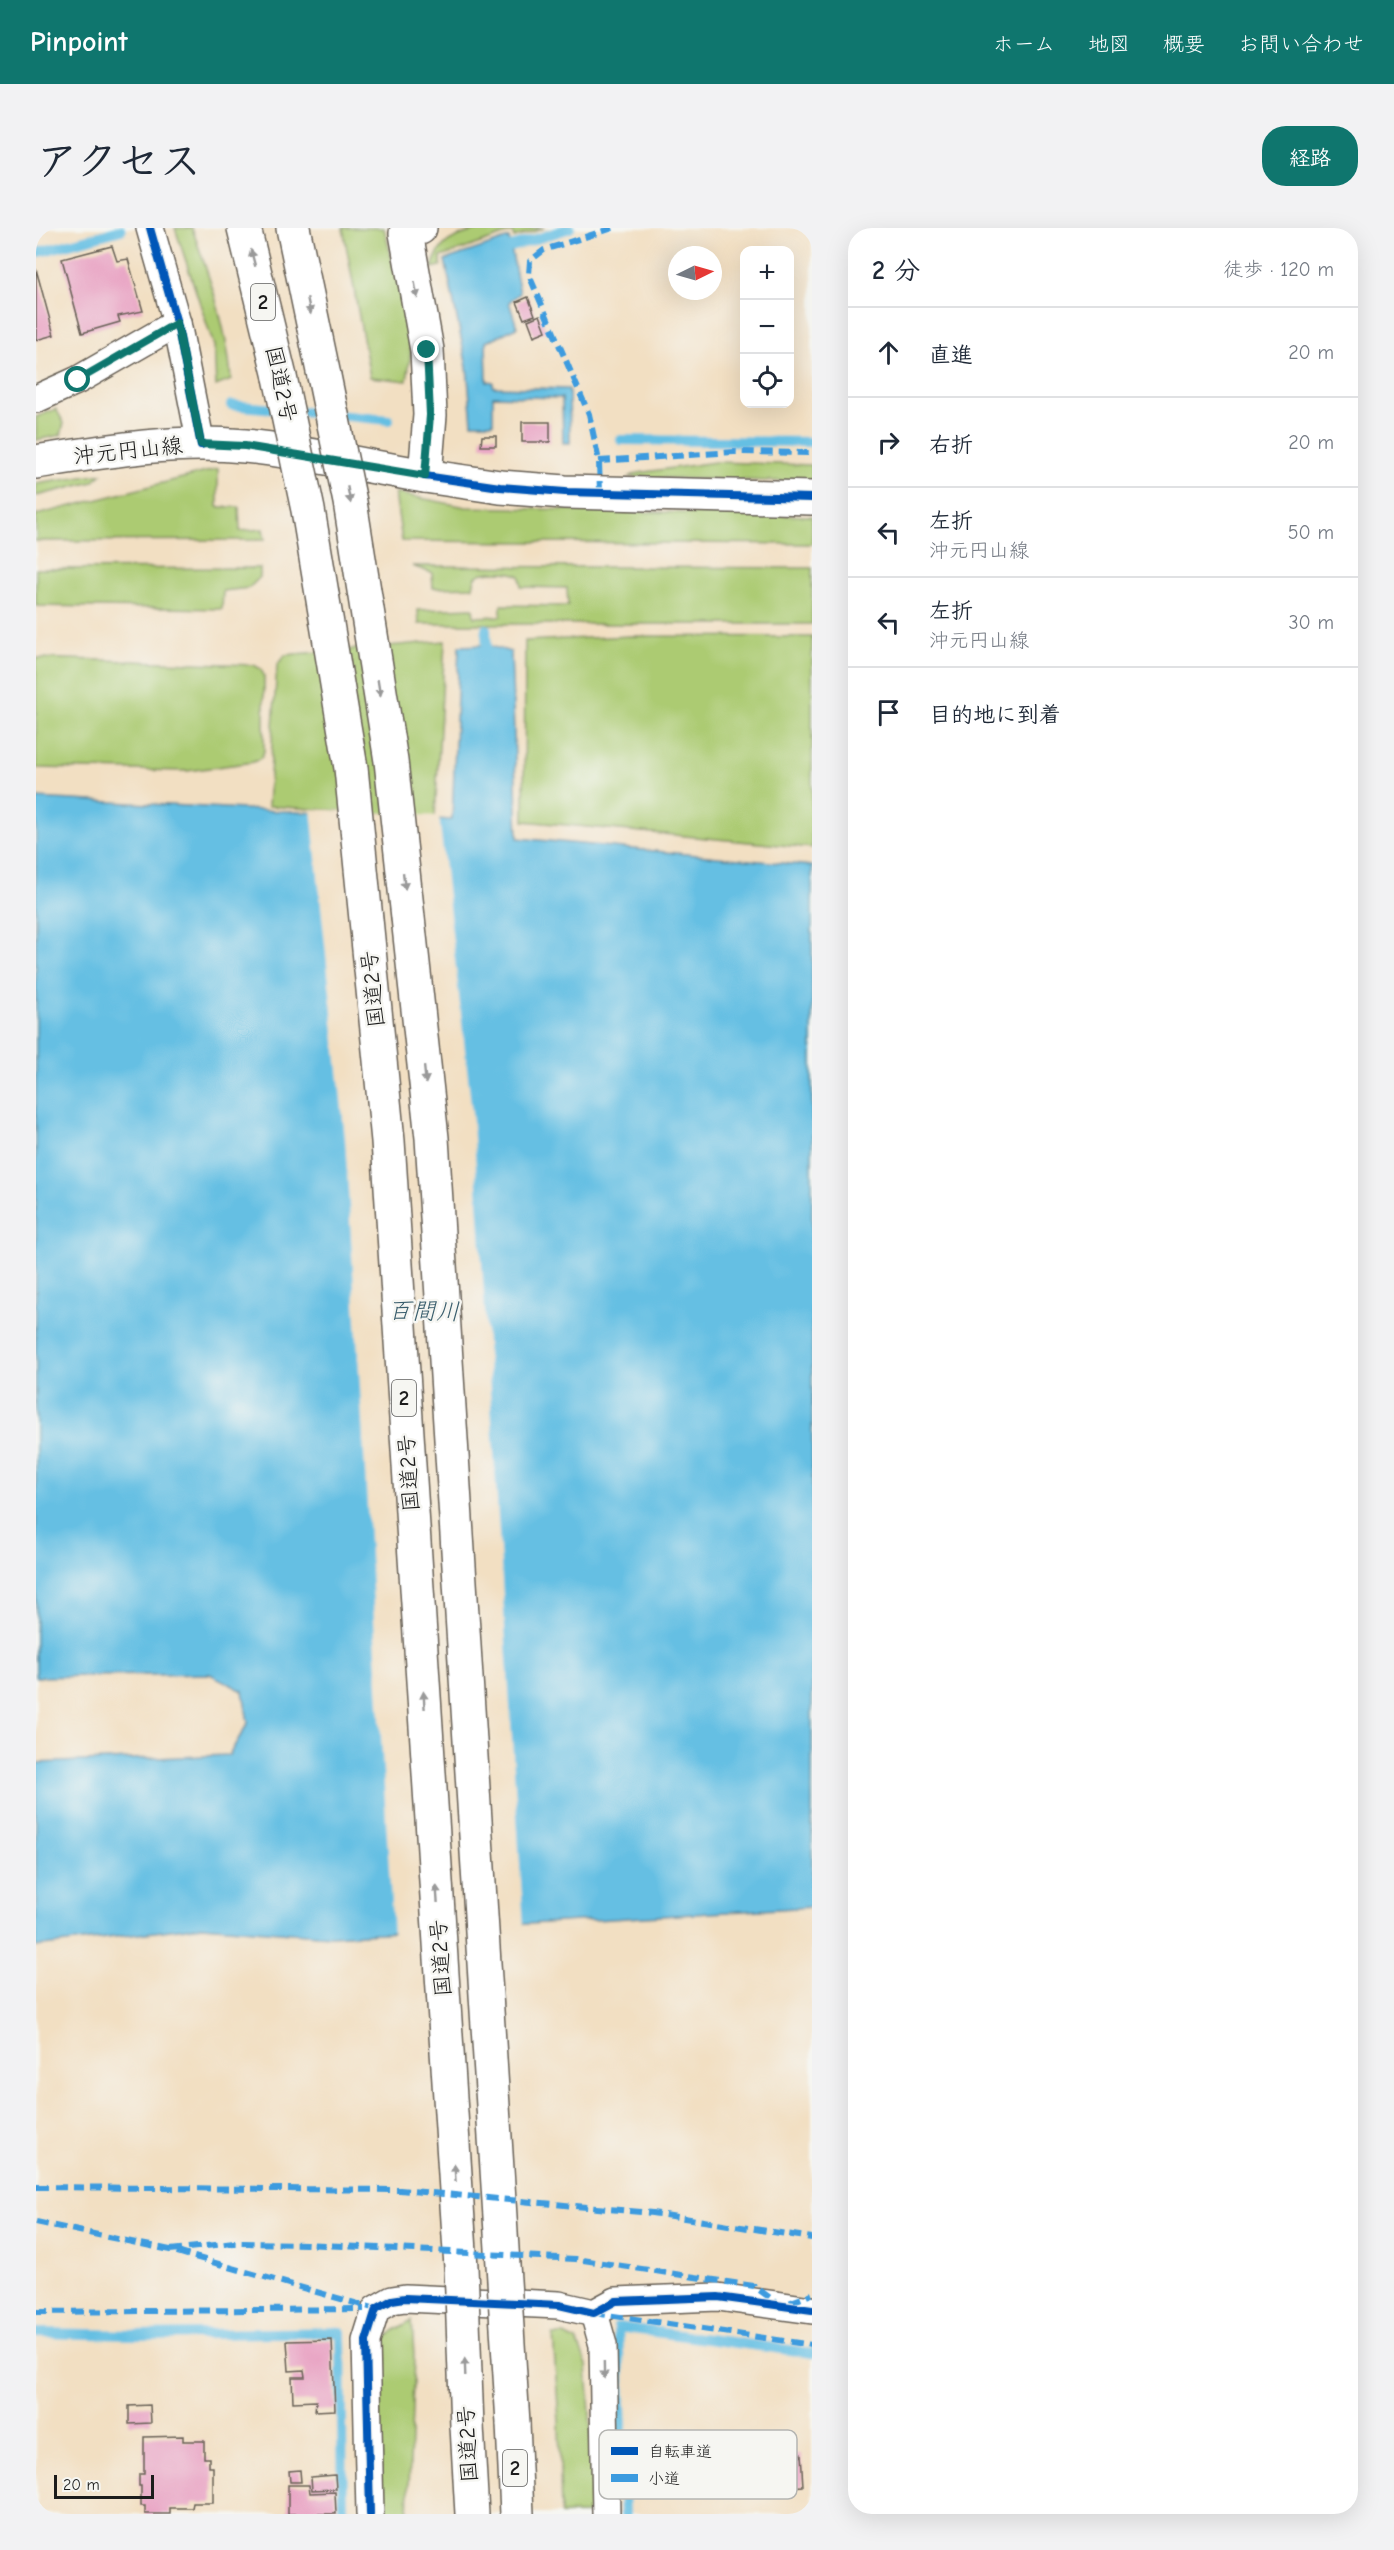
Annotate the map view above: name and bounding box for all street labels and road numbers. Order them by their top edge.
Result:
road number: 2 [251,284,275,320]
street label: 国道2号 [260,343,302,425]
street label: 沖元円山線 [72,432,184,470]
street label: 国道2号 [356,949,390,1029]
road number: 2 [392,1380,416,1416]
street label: 国道2号 [393,1433,425,1513]
street label: 国道2号 [425,1918,457,1998]
street label: 国道2号 [453,2405,483,2483]
road number: 2 [503,2450,527,2486]

